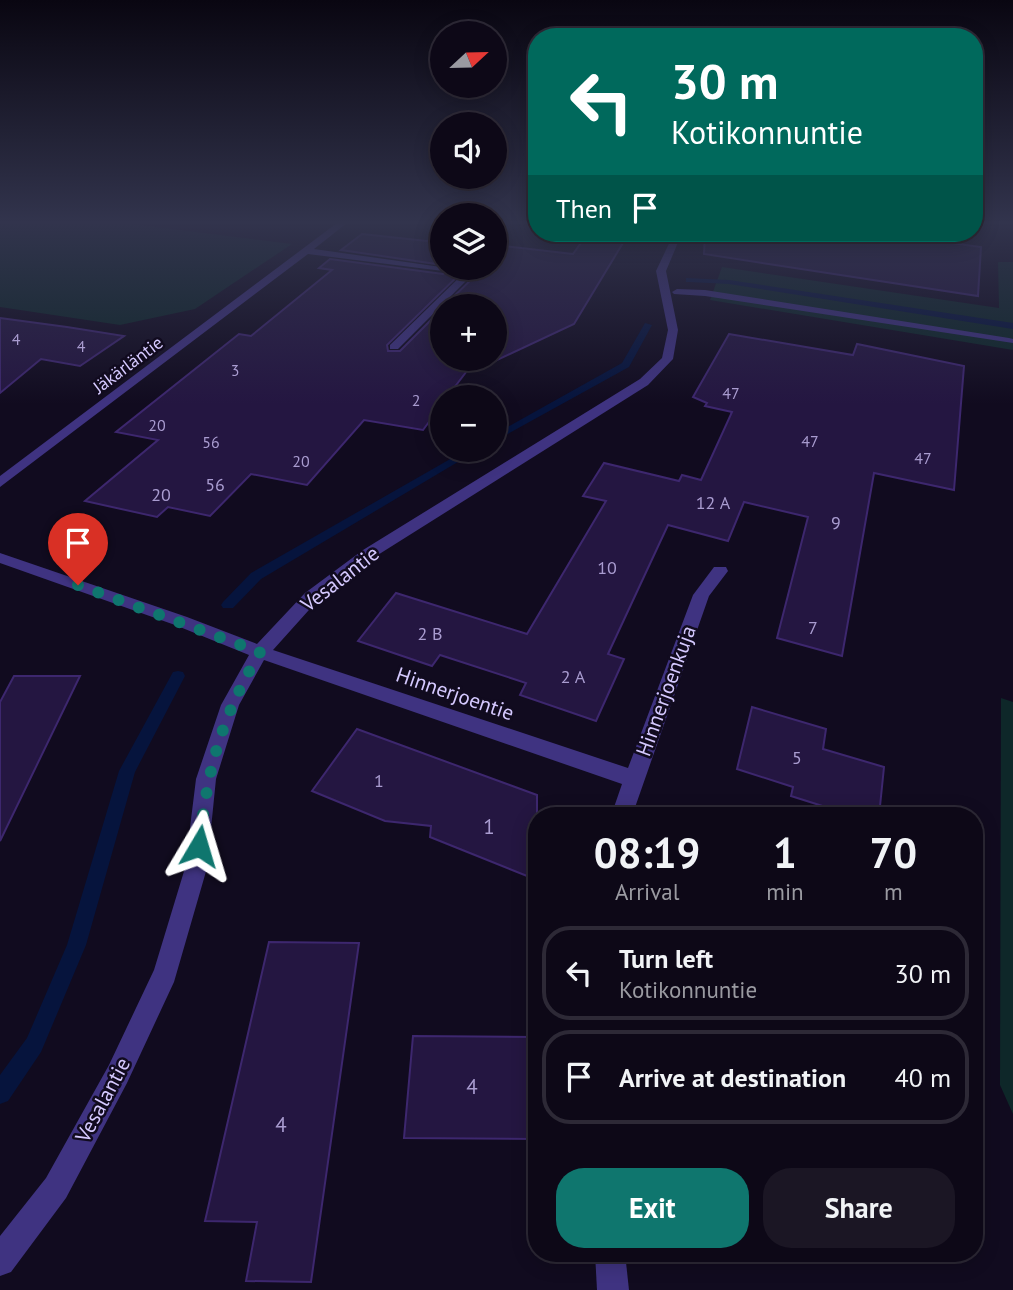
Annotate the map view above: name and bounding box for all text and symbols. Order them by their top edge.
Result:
north arrow [430,21,508,98]
map controls [430,21,507,462]
text: 30 m [671,49,778,113]
icon: left [556,56,647,147]
text: Kotikonnuntie [671,111,863,153]
button: sound [430,112,507,189]
icon: arrive [626,189,664,227]
text: Then [556,192,612,225]
button: layers [430,203,507,280]
button: + [430,294,507,371]
house number: 4 [12,329,21,349]
street label: Jäkärläntie [87,331,167,399]
house number: 4 [77,336,86,356]
house number: 3 [231,360,239,380]
house number: 47 [722,383,740,403]
button: − [430,385,507,462]
house number: 2 [412,390,420,410]
house number: 20 [148,415,166,435]
house number: 47 [801,431,819,451]
house number: 56 [202,432,220,452]
house number: 47 [914,448,932,468]
house number: 20 [292,451,310,471]
house number: 56 [205,473,225,496]
house number: 20 [151,483,171,506]
house number: 12 A [696,491,731,514]
house number: 9 [831,511,841,534]
pin [48,513,108,585]
icon: arrive [59,524,97,562]
street label: Vesalantie [294,540,384,618]
house number: 10 [597,556,617,579]
house number: 7 [808,616,818,639]
house number: 2 B [417,622,443,645]
street label: Hinnerjoenkuja [629,622,702,760]
street label: Hinnerjoentie [393,661,518,726]
house number: 2 A [561,665,586,688]
house number: 5 [792,746,802,769]
house number: 1 [374,769,384,792]
position arrow [162,809,236,883]
house number: 1 [483,813,495,840]
text: 08:19 [594,825,700,880]
text: 1 [773,825,797,880]
text: 70 [870,825,917,880]
text: Arrival [615,877,679,906]
text: min [766,877,804,906]
text: m [884,877,903,906]
text: Turn left [619,942,713,975]
icon: left [560,954,598,992]
text: 30 m [895,957,951,990]
text: Kotikonnuntie [619,975,757,1004]
street label: Vesalantie [69,1053,136,1148]
icon: arrive [560,1058,598,1096]
text: Arrive at destination [619,1061,846,1094]
text: 40 m [895,1061,951,1094]
house number: 4 [466,1073,478,1100]
house number: 4 [275,1111,287,1138]
button: Exit [556,1168,749,1248]
button: Share [763,1168,955,1248]

